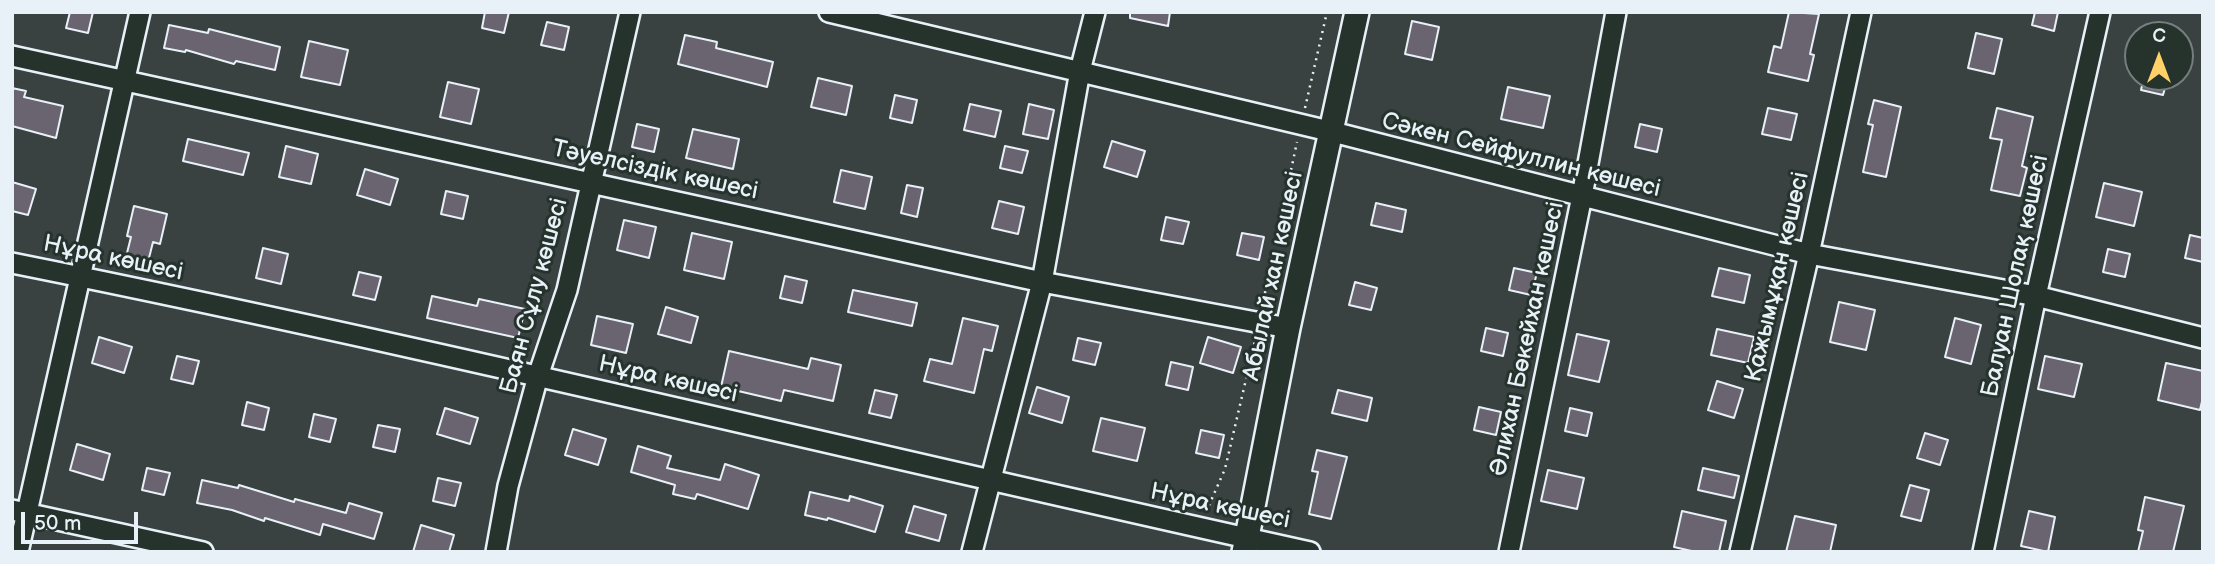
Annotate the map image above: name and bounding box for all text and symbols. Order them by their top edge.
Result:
north arrow [2124,21,2194,91]
text: С [2152,25,2166,48]
street label: Сәкен Сейфуллин көшесі [1379,107,1663,205]
street label: Тәуелсіздік көшесі [549,135,761,207]
street label: Балуан Шолақ көшесі [1976,152,2056,400]
street label: Абылай хан көшесі [1238,169,1310,383]
street label: Қажымұқан көшесі [1740,169,1816,385]
street label: Баян Сұлу көшесі [495,195,575,397]
street label: Әлихан Бөкейхан көшесі [1485,199,1571,479]
street label: Нұра көшесі [41,230,185,288]
street label: Нұра көшесі [596,350,740,410]
street label: Нұра көшесі [1148,478,1292,536]
scale bar [24,498,142,542]
text: 50 m [34,511,81,536]

